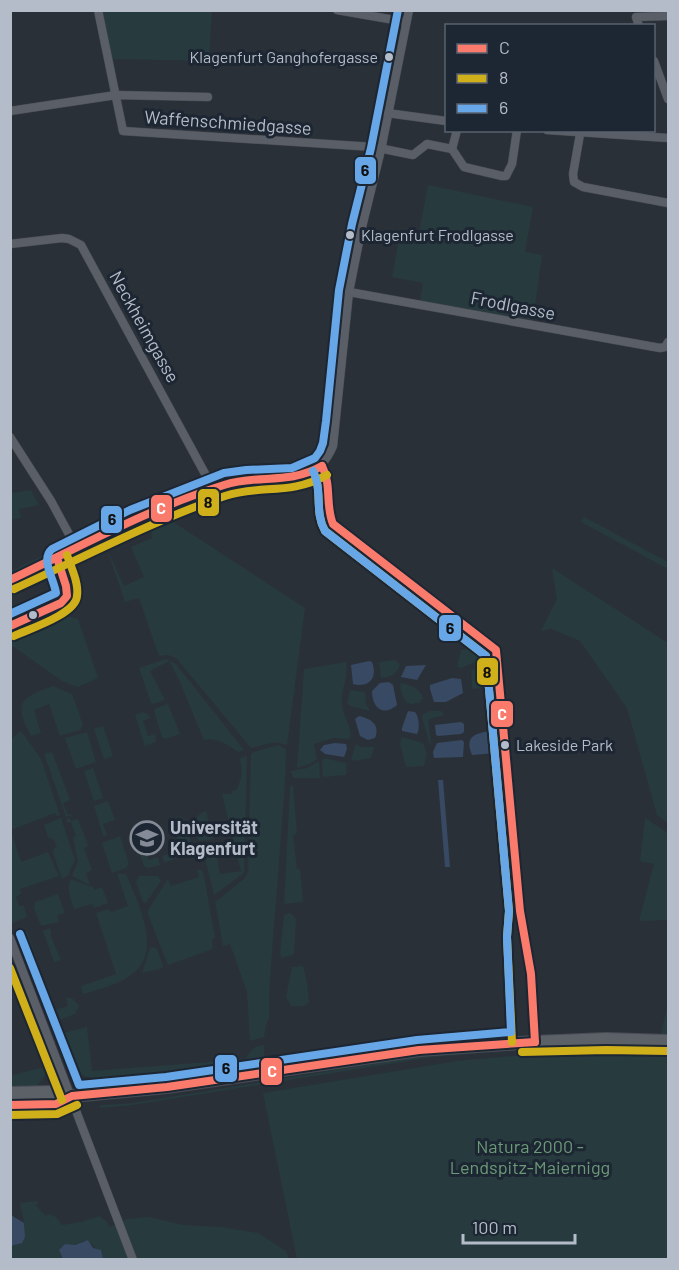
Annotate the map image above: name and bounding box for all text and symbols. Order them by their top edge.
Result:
legend [445,24,655,132]
text: C [499,36,510,58]
place label: Klagenfurt Ganghofergasse [190,47,378,66]
marker: Klagenfurt Ganghofergasse [383,51,395,63]
text: 8 [499,66,508,88]
text: 6 [499,96,508,118]
street label: Waffenschmiedgasse [144,105,312,139]
line badge: 6 [354,156,377,185]
text: 6 [361,160,370,179]
place label: Klagenfurt Frodlgasse [361,225,514,244]
marker: Klagenfurt Frodlgasse [344,229,356,241]
street label: Neckheimgasse [105,267,185,386]
street label: Frodlgasse [469,286,557,324]
line badge: 8 [197,488,220,517]
text: 8 [204,492,213,511]
line badge: C [150,494,173,523]
text: C [156,498,166,517]
line badge: 6 [100,505,123,534]
text: 6 [108,509,117,528]
unlabelled marker [27,609,39,621]
line badge: 6 [438,614,462,642]
text: 6 [446,618,455,637]
line badge: 8 [476,657,499,686]
text: 8 [483,662,492,681]
line badge: C [490,700,514,728]
text: C [497,704,507,723]
place label: Lakeside Park [516,735,613,754]
marker: Lakeside Park [499,739,511,751]
place label: Universität Klagenfurt [170,816,258,859]
school or university icon: Universität Klagenfurt [129,820,165,856]
line badge: 6 [214,1054,238,1083]
line badge: C [260,1057,283,1086]
text: 6 [222,1058,231,1077]
text: C [267,1061,277,1080]
park label: Natura 2000 - Lendspitz-Maiernigg [450,1135,610,1178]
scale bar [463,1207,576,1245]
text: 100 m [472,1216,517,1238]

